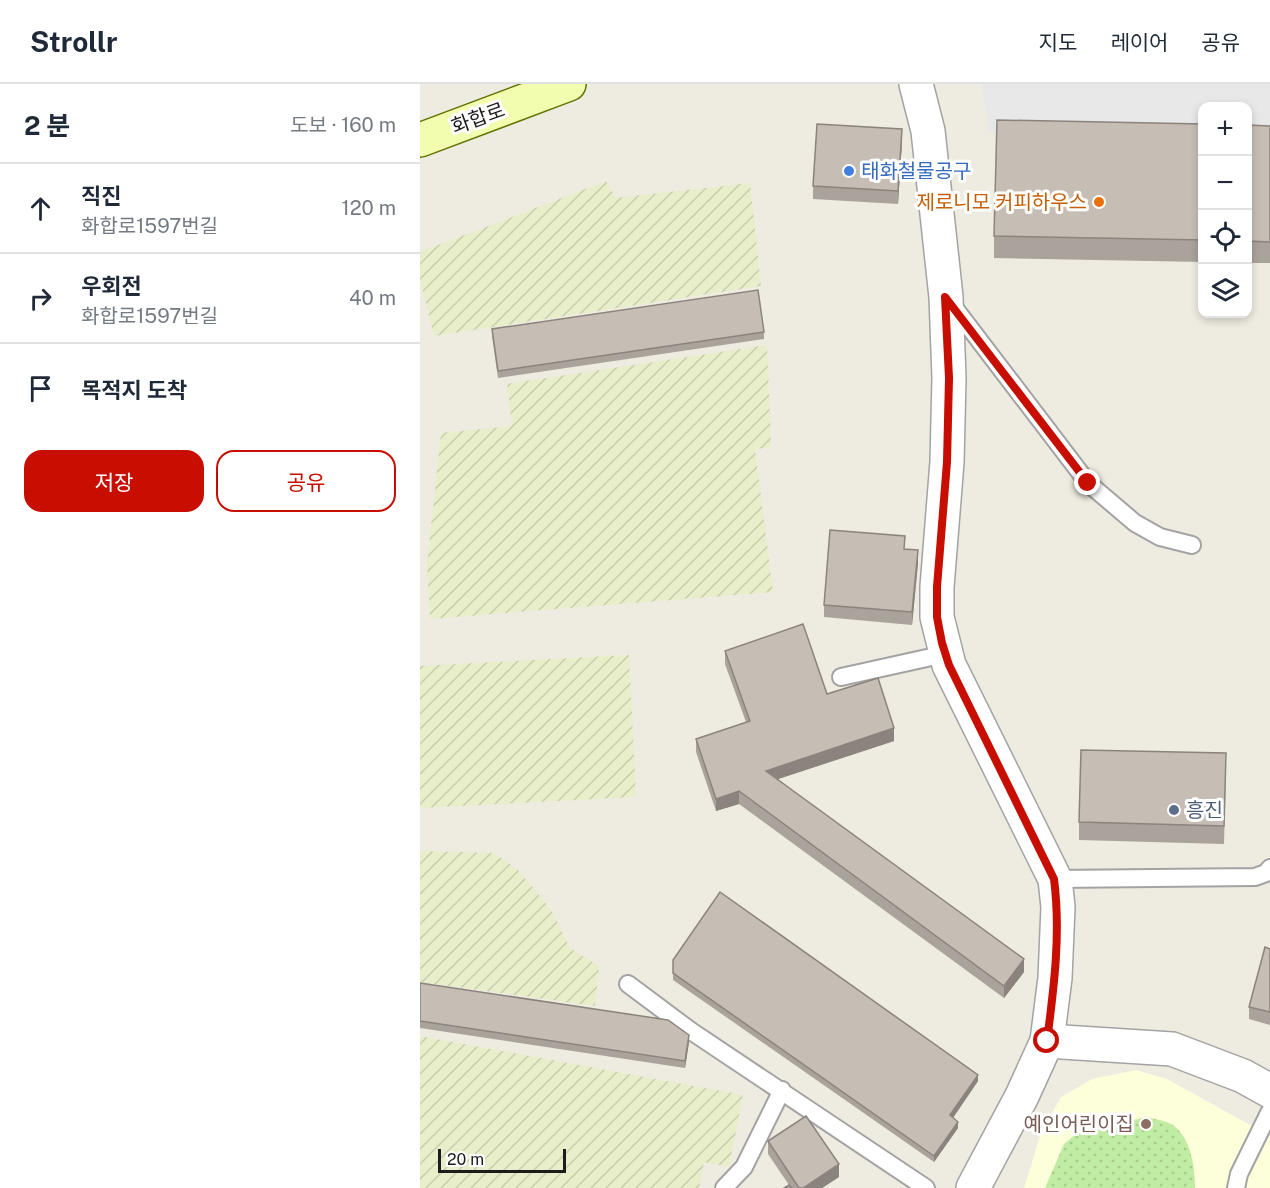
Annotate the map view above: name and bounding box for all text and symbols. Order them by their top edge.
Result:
text: Strollr [30,25,118,58]
text: 지도 [1039,30,1077,55]
text: 레이어 [1110,30,1168,55]
text: 공유 [1201,30,1240,55]
street label: 화합로 [448,97,508,139]
map controls [1198,102,1252,318]
button: + [1198,102,1252,156]
text: 2 분 [24,110,70,141]
text: 도보 · 160 m [290,113,396,137]
button: − [1198,156,1252,210]
place label: 태화철물공구 [861,159,971,183]
marker: 태화철물공구 [842,164,856,178]
text: 직진 [81,183,121,209]
place label: 제로니모 커피하우스 [917,190,1087,214]
icon: ahead [24,192,57,225]
marker: 제로니모 커피하우스 [1092,195,1106,209]
text: 120 m [342,196,396,220]
button: locate [1198,210,1252,264]
text: 화합로1597번길 [81,214,218,238]
button: layers [1198,264,1252,318]
text: 우회전 [81,273,142,299]
icon: right [24,282,57,315]
text: 40 m [349,286,396,310]
text: 화합로1597번길 [81,304,218,328]
icon: arrive [24,372,57,405]
text: 목적지 도착 [81,377,187,403]
button: 저장 [24,450,204,512]
button: 공유 [216,450,396,512]
route end [1074,469,1100,495]
place label: 흥진 [1186,798,1223,822]
marker: 흥진 [1167,803,1181,817]
route start [1033,1027,1059,1053]
place label: 예인어린이집 [1024,1112,1134,1136]
marker: 예인어린이집 [1139,1117,1153,1131]
scale bar [438,1146,566,1174]
text: 20 m [447,1150,484,1169]

